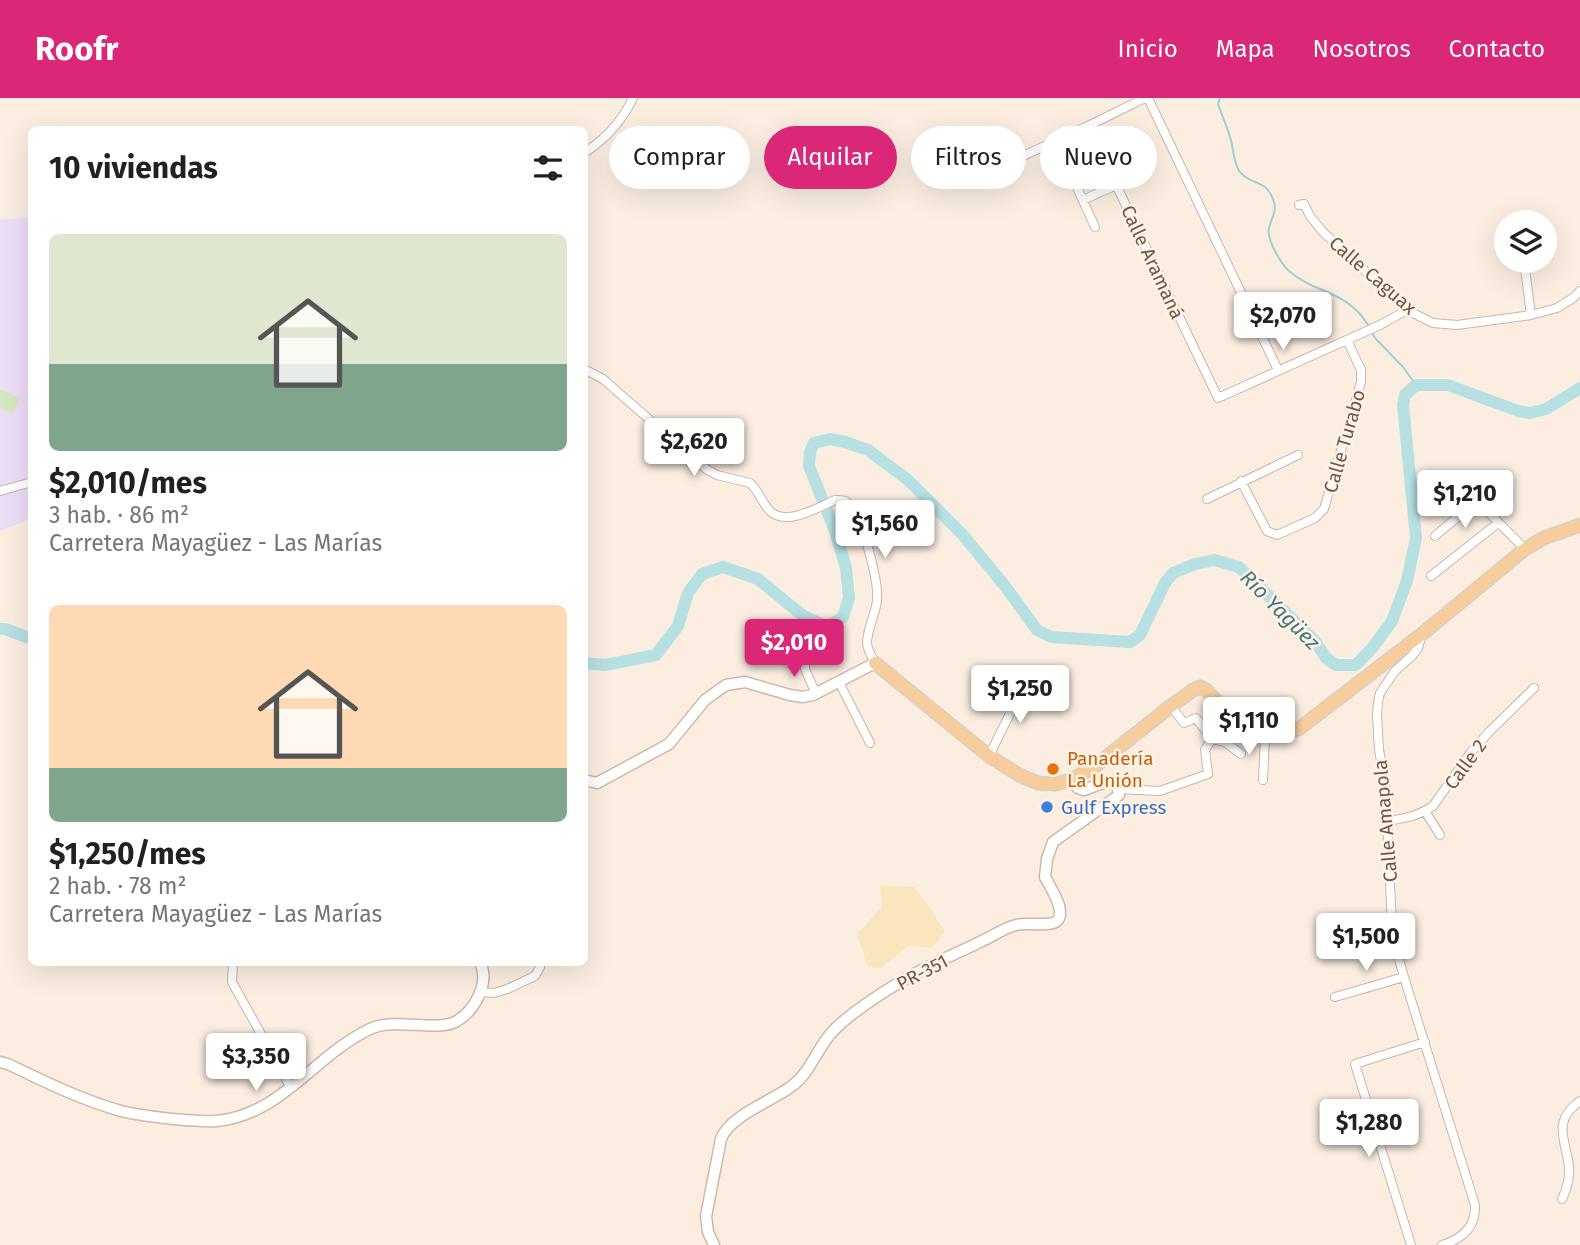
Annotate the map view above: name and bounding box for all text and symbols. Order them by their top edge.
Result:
text: Roofr [35,29,118,69]
text: Inicio [1118,35,1178,63]
text: Mapa [1216,35,1275,63]
text: Nosotros [1313,35,1411,63]
text: Contacto [1449,35,1545,63]
chip: Comprar [609,126,750,189]
chip: Alquilar [764,126,897,189]
chip: Filtros [911,126,1026,189]
chip: Nuevo [1040,126,1157,189]
icon: filters [529,149,567,187]
text: 10 viviendas [49,150,218,186]
street label: Calle Aramaná [1116,202,1189,323]
map controls [1494,210,1557,273]
button: layers [1494,210,1557,273]
street label: Calle Caguax [1324,231,1422,320]
icon: home [245,280,371,406]
pin: $2,070 [1226,292,1340,352]
text: $2,070 [1250,301,1316,329]
street label: Calle Turabo [1319,387,1370,496]
pin: $2,620 [637,418,751,478]
text: $2,620 [660,427,728,455]
text: $2,010/mes [49,465,207,501]
pin: $1,210 [1408,470,1522,530]
text: $1,210 [1433,479,1497,507]
pin: $1,560 [828,500,942,560]
text: 3 hab. · 86 m² [49,501,189,529]
text: $1,560 [852,509,918,537]
text: Carretera Mayagüez - Las Marías [49,529,382,557]
water label: Río Yagüez [1235,565,1326,656]
pin: $2,010 [737,620,851,679]
text: $2,010 [761,628,827,656]
icon: home [245,651,371,777]
pin: $1,250 [963,666,1077,725]
text: $1,250 [987,674,1053,702]
pin: $1,110 [1192,698,1306,757]
text: $1,110 [1219,706,1279,734]
street label: Calle 2 [1440,735,1491,794]
place label: Panadería La Unión [1067,747,1154,792]
street label: Calle Amapola [1369,759,1402,883]
marker: Panadería La Unión [1045,761,1061,777]
place label: Gulf Express [1061,796,1166,819]
marker: Gulf Express [1039,799,1055,815]
text: $1,250/mes [49,836,206,872]
text: 2 hab. · 78 m² [49,872,186,900]
text: Carretera Mayagüez - Las Marías [49,900,382,928]
pin: $1,500 [1309,914,1423,973]
text: $1,500 [1332,922,1400,950]
street label: PR-351 [893,949,952,995]
pin: $3,350 [199,1034,313,1093]
text: $3,350 [222,1042,290,1070]
pin: $1,280 [1312,1100,1426,1159]
text: $1,280 [1336,1108,1402,1136]

